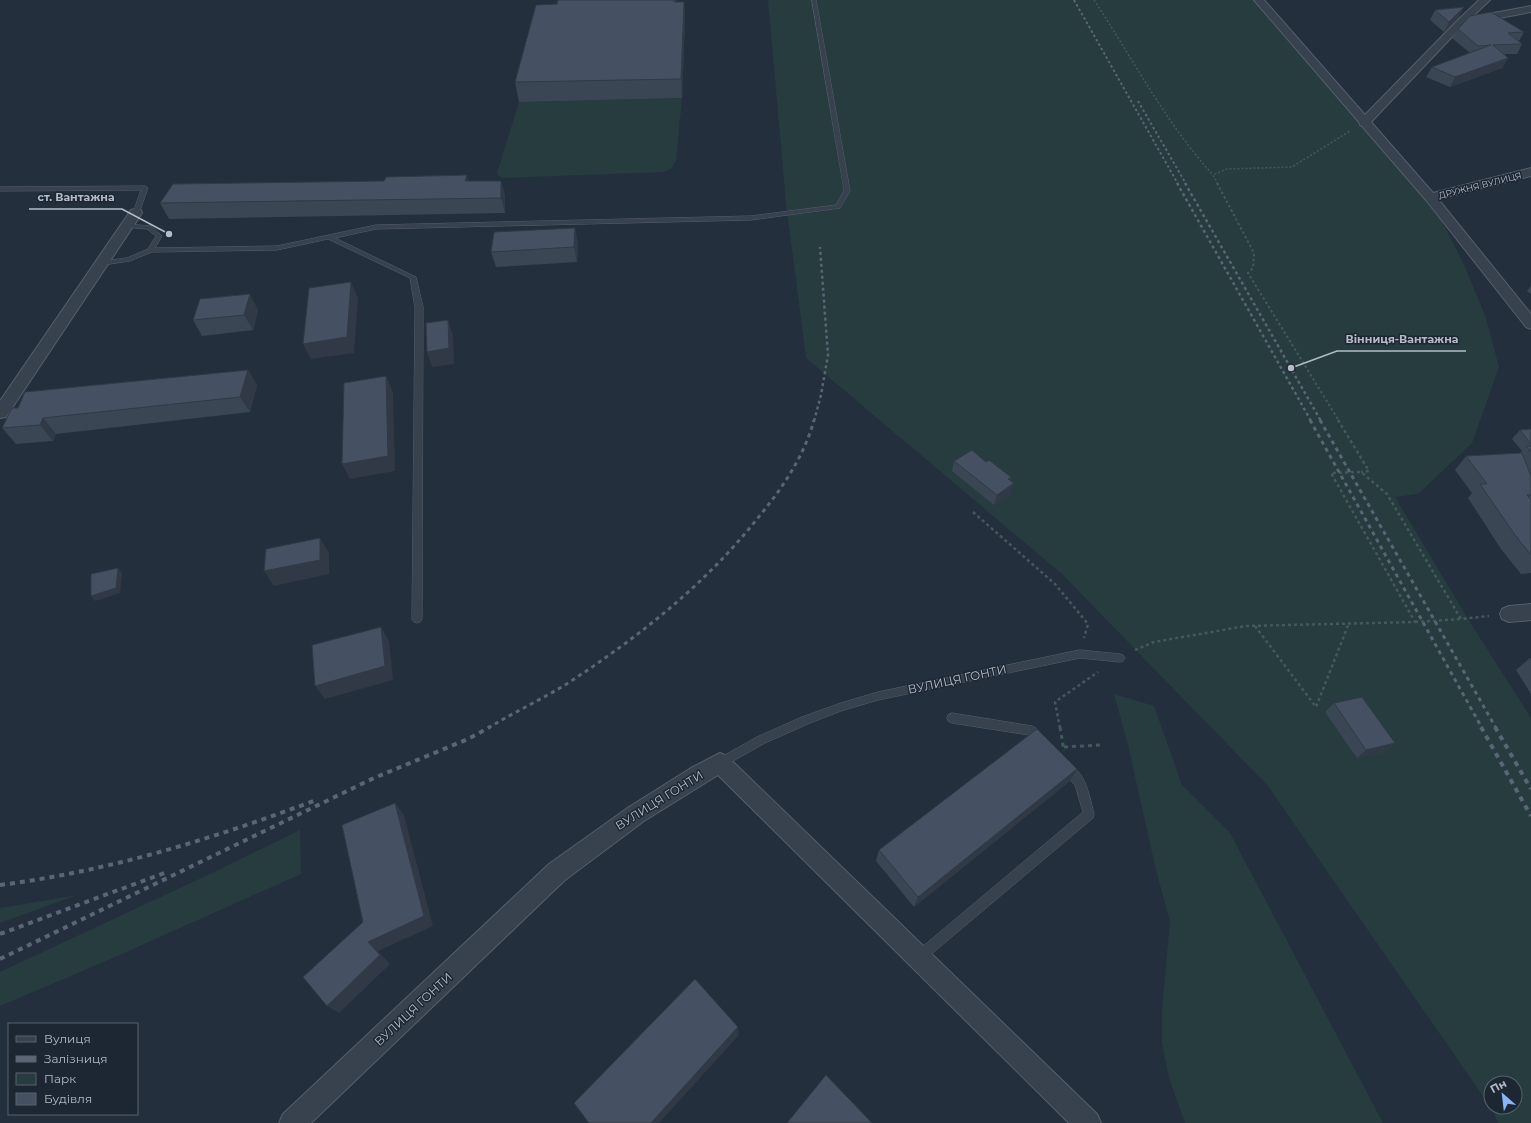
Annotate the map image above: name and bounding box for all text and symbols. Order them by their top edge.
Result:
street label: ДРУЖНЯ ВУЛИЦЯ [1437,169,1523,201]
callout: ст. Вантажна [29,186,122,209]
text: ст. Вантажна [37,190,115,204]
callout: Вінниця-Вантажна [1337,328,1466,351]
text: Вінниця-Вантажна [1346,332,1458,346]
street label: ВУЛИЦЯ ГОНТИ [906,661,1008,697]
street label: ВУЛИЦЯ ГОНТИ [612,767,706,833]
street label: ВУЛИЦЯ ГОНТИ [371,969,455,1049]
legend [8,1023,138,1115]
text: Вулиця [44,1031,91,1046]
text: Залізниця [44,1051,108,1066]
text: Парк [44,1071,76,1086]
north arrow [1483,1075,1523,1115]
text: Пн [1488,1076,1509,1096]
text: Будівля [44,1091,92,1106]

